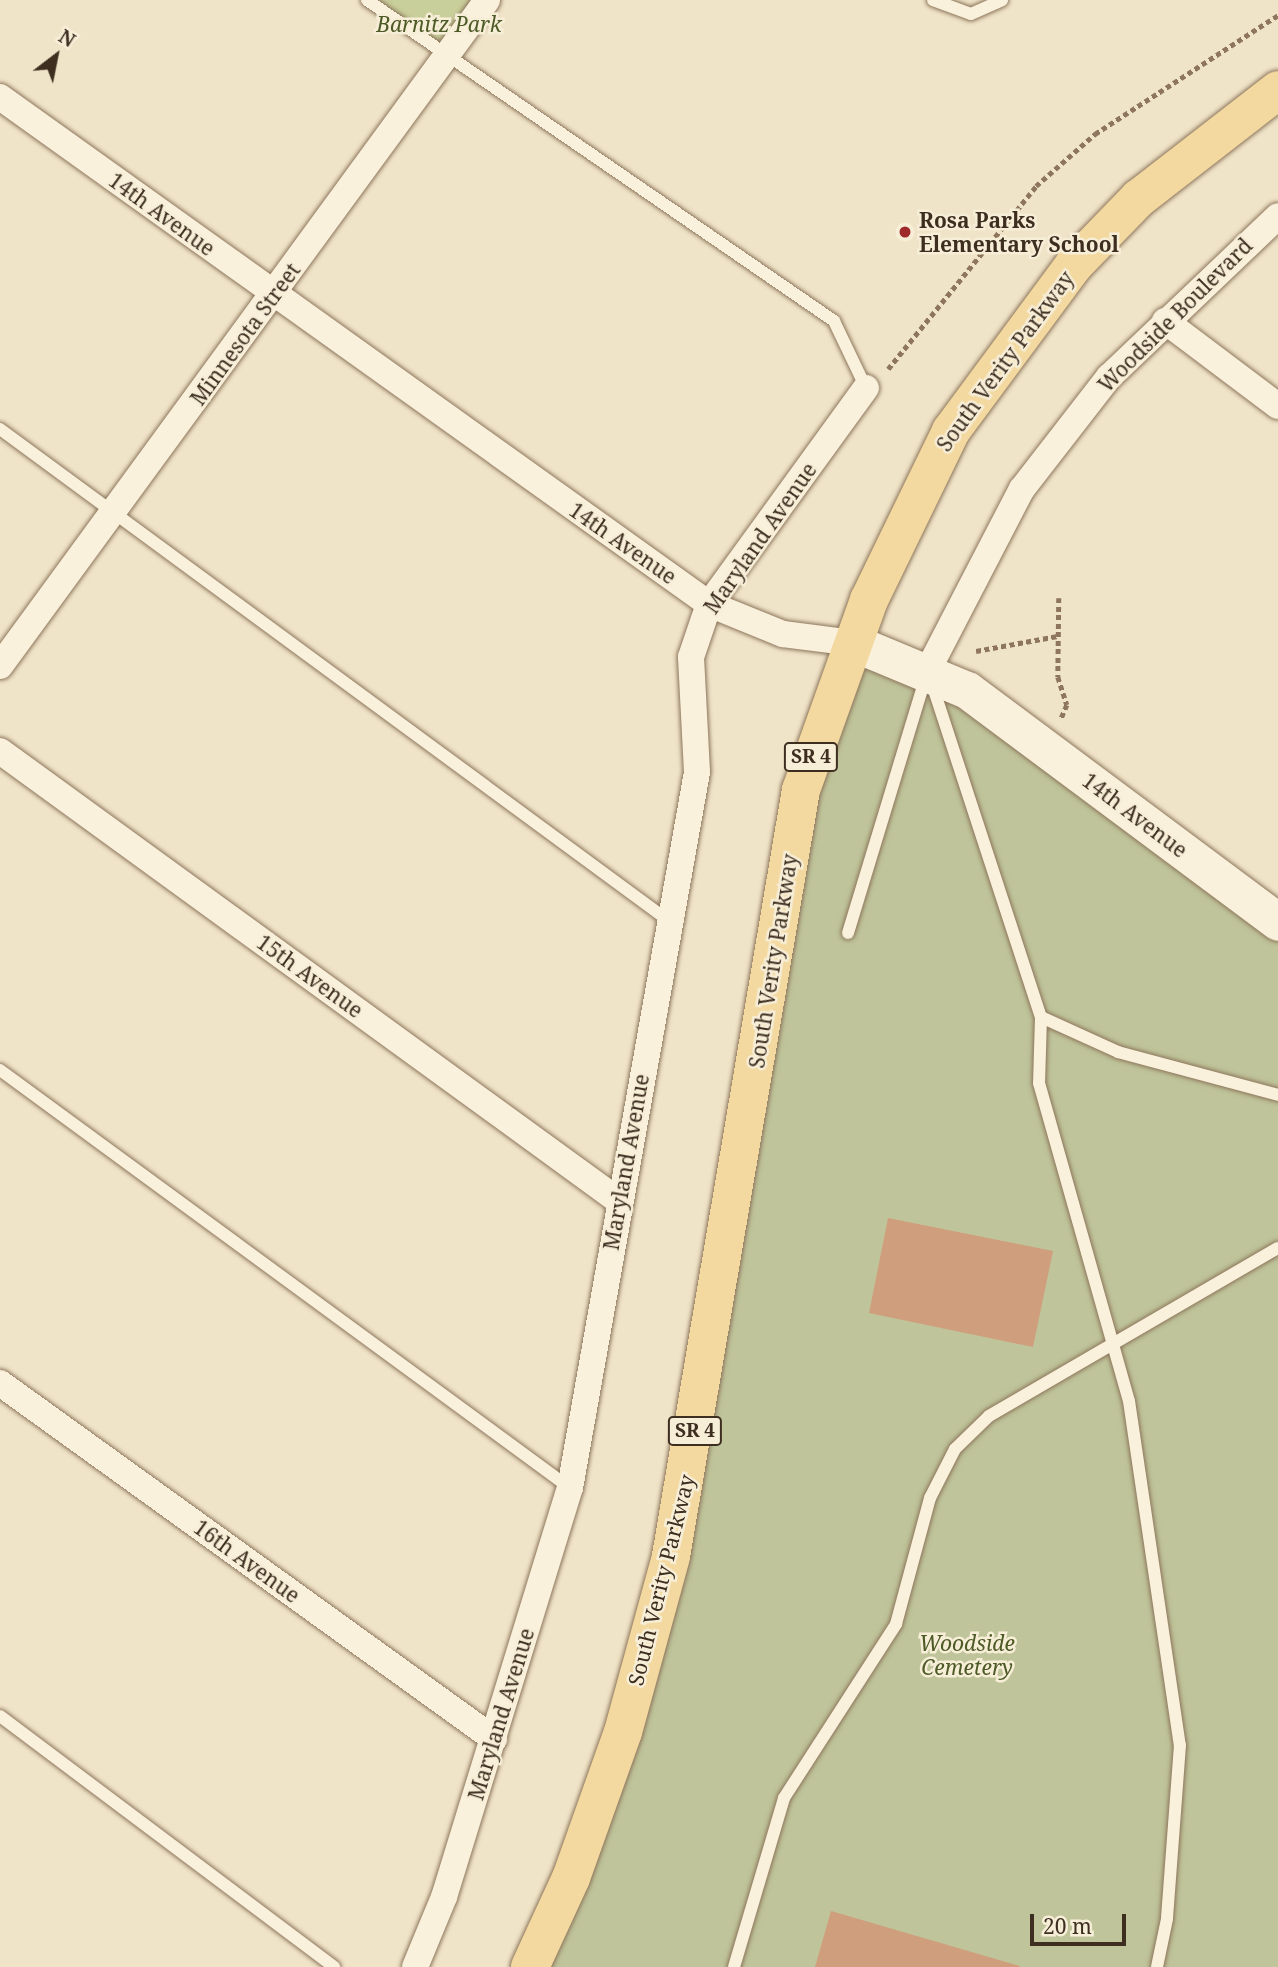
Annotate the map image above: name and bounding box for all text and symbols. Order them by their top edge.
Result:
park label: Barnitz Park [376,11,502,37]
north arrow [21,21,91,91]
text: N [54,23,80,53]
street label: 14th Avenue [104,167,220,261]
place label: Rosa Parks Elementary School [919,207,1119,257]
marker: Rosa Parks Elementary School [897,224,913,240]
street label: Woodside Boulevard [1093,233,1257,397]
street label: Minnesota Street [185,258,305,410]
street label: South Verity Parkway [931,266,1079,456]
street label: Maryland Avenue [698,458,822,618]
street label: 14th Avenue [565,497,681,589]
road number: SR 4 [783,742,839,772]
street label: 14th Avenue [1078,767,1192,863]
street label: South Verity Parkway [744,852,802,1070]
street label: 15th Avenue [252,929,368,1023]
street label: Maryland Avenue [598,1072,654,1252]
road number: SR 4 [667,1415,723,1446]
street label: South Verity Parkway [623,1472,699,1688]
street label: 16th Avenue [189,1514,305,1608]
street label: Maryland Avenue [463,1625,539,1803]
park label: Woodside Cemetery [919,1630,1015,1680]
scale bar [1033,1900,1129,1944]
text: 20 m [1043,1912,1092,1940]

